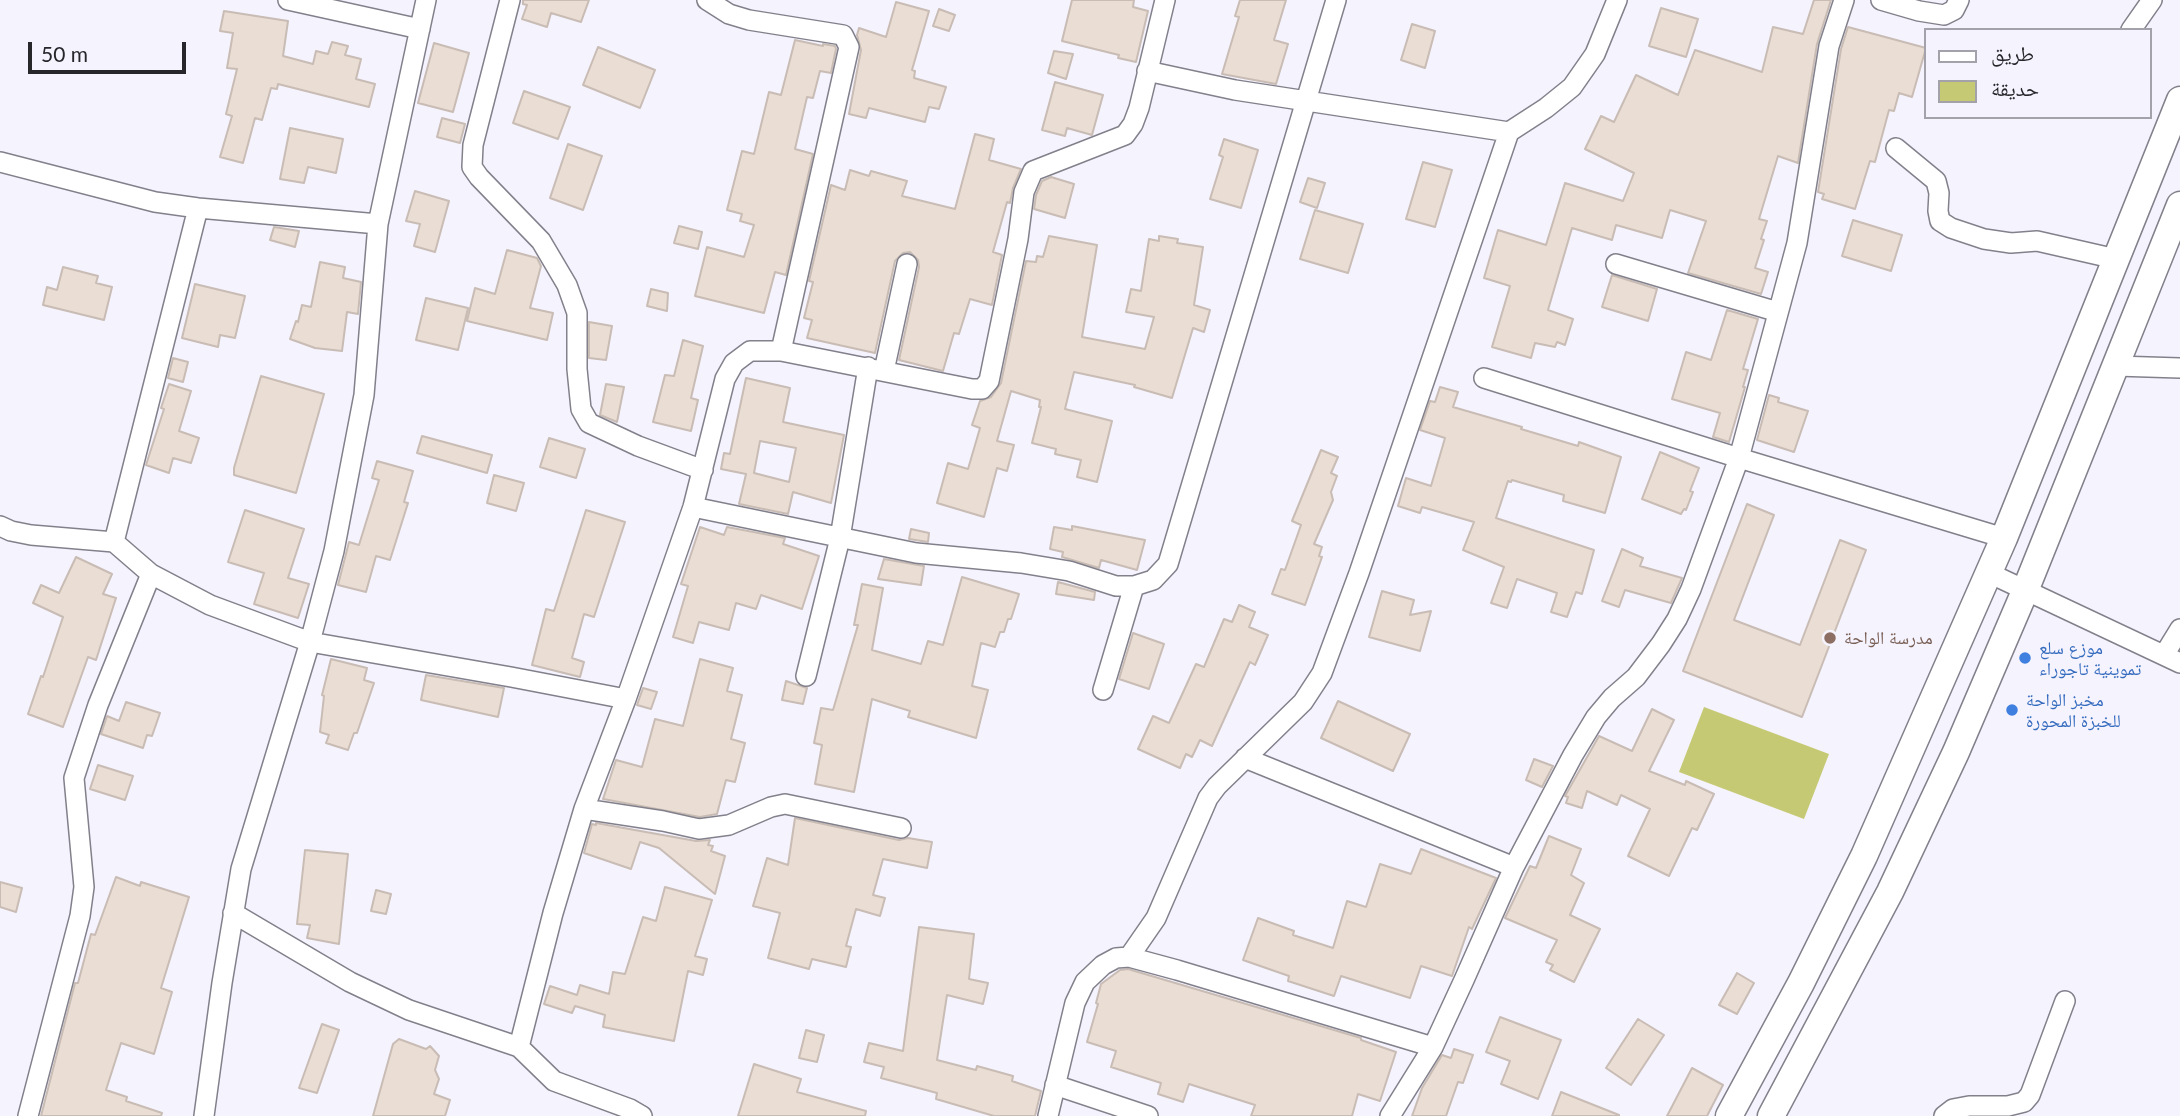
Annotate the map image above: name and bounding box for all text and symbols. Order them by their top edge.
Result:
scale bar [32,28,189,72]
legend [1924,28,2152,119]
text: طريق [1991,40,2034,65]
text: 50 m [41,41,88,66]
text: حديقة [1991,75,2039,100]
place label: مدرسة الواحة [1844,627,1933,649]
marker: مدرسة الواحة [1822,630,1838,646]
place label: موزع سلع تموينية تاجوراء [2039,637,2141,680]
marker: موزع سلع تموينية تاجوراء [2017,650,2033,666]
place label: مخبز الواحة للخبزة المحورة [2026,689,2121,732]
marker: مخبز الواحة للخبزة المحورة [2004,702,2020,718]

